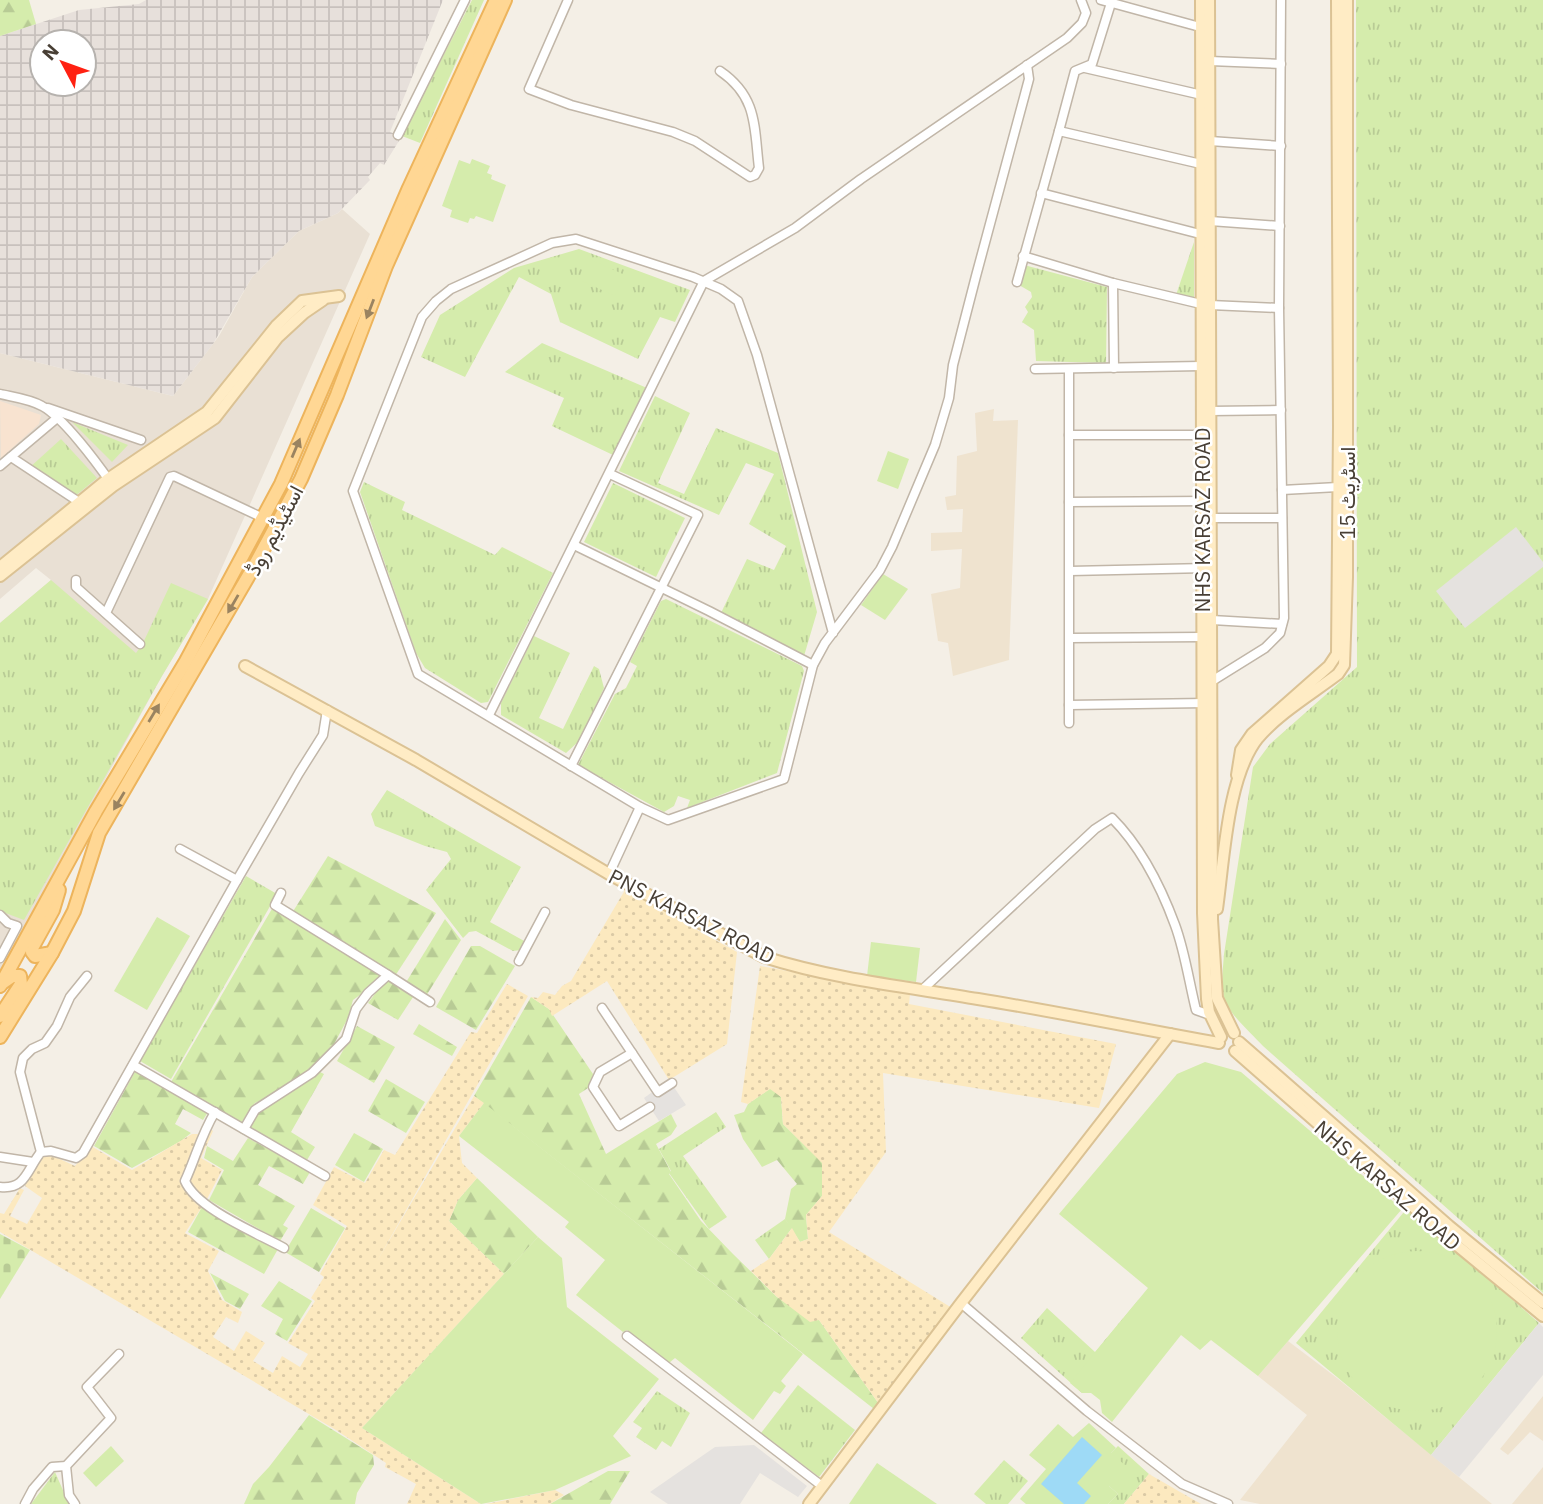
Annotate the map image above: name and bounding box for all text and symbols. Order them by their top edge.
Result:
north arrow [28,28,98,98]
text: N [37,39,64,65]
one-way arrow [364,299,375,320]
street label: NHS KARSAZ ROAD [1188,427,1216,613]
one-way arrow [290,438,302,458]
street label: اسٹریٹ 15 [1333,447,1361,539]
street label: اسٹیڈیم روڈ [239,480,310,580]
one-way arrow [227,594,239,614]
one-way arrow [148,704,161,723]
one-way arrow [112,791,125,810]
street label: PNS KARSAZ ROAD [604,862,780,970]
street label: NHS KARSAZ ROAD [1309,1114,1467,1256]

